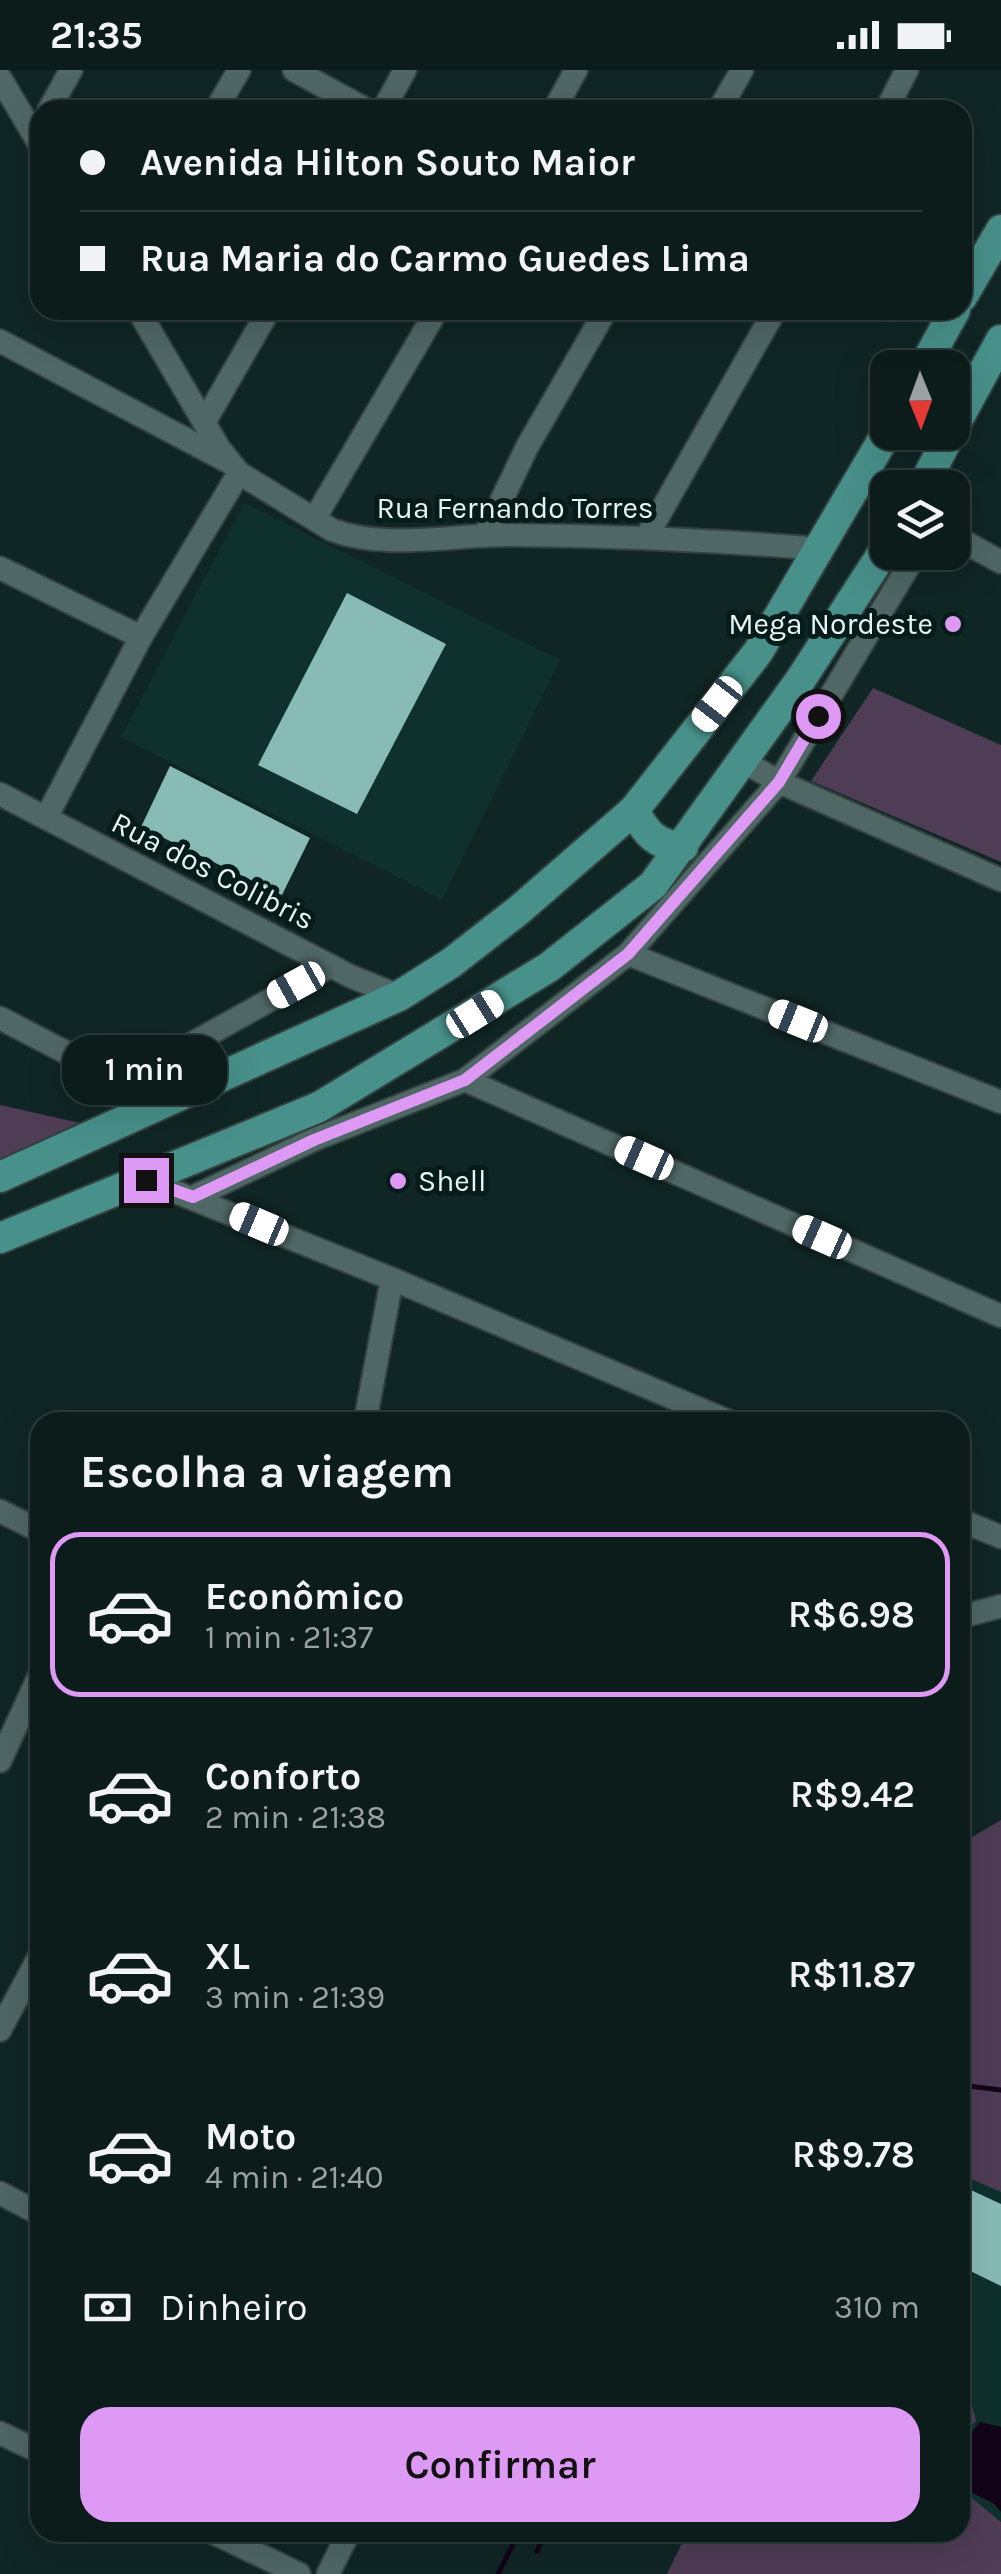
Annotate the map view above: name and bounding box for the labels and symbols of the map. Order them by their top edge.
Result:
north arrow [870,350,970,450]
street label: Rua Fernando Torres [376,490,654,526]
place label: Mega Nordeste [728,606,933,642]
marker: Mega Nordeste [942,613,964,635]
car [687,671,747,737]
route start [796,694,841,739]
street label: Rua dos Colibris [106,804,320,938]
car [262,957,330,1013]
car [442,985,508,1043]
car [765,996,831,1046]
callout: 1 min [64,1035,228,1105]
car [610,1132,678,1184]
route end [124,1158,169,1203]
place label: Shell [418,1163,486,1199]
marker: Shell [387,1170,409,1192]
car [226,1198,292,1250]
car [788,1211,856,1263]

